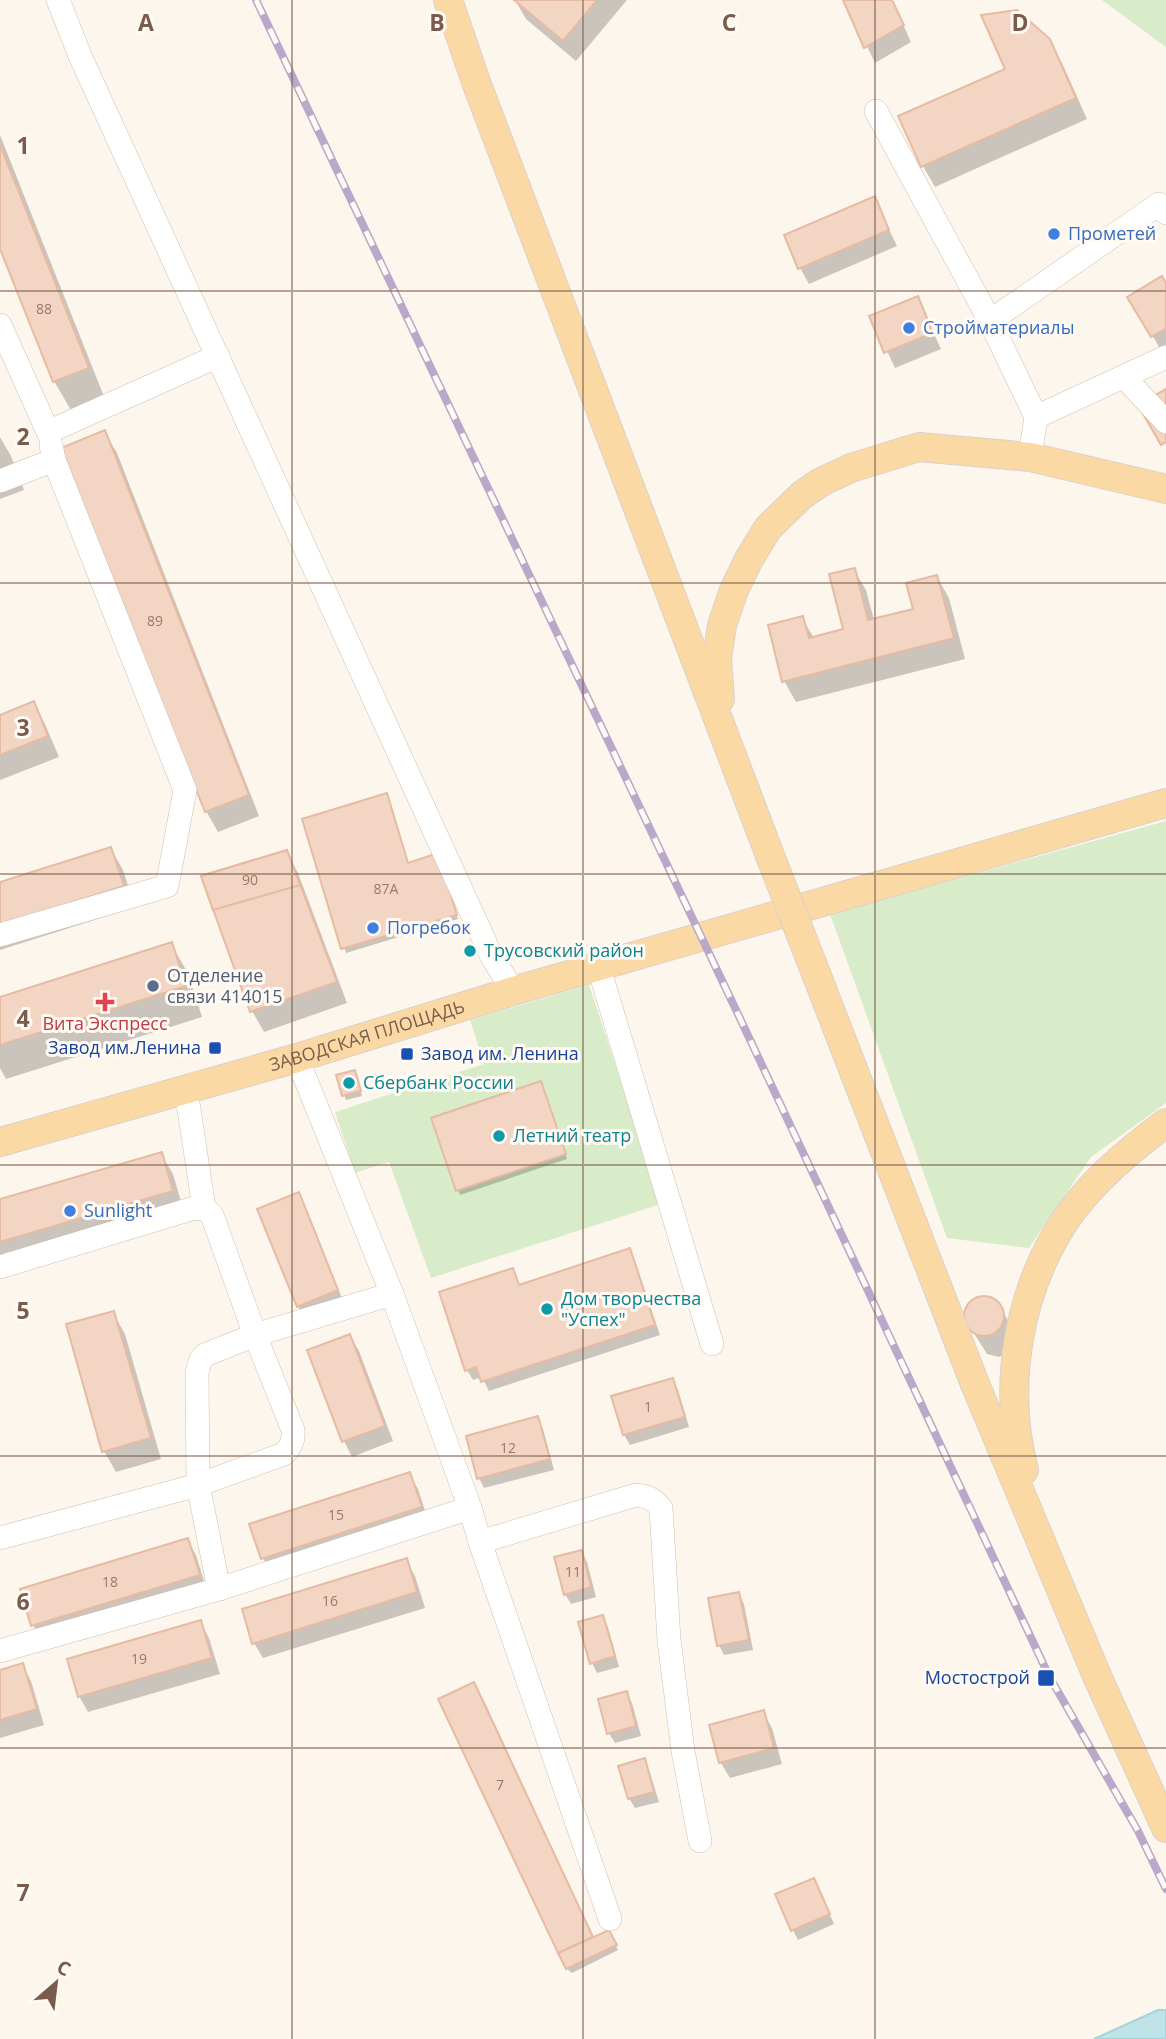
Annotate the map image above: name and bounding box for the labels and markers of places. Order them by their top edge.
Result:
place label: Прометей [1068,221,1156,245]
marker: Прометей [1046,226,1062,242]
place label: Стройматериалы [923,315,1074,339]
marker: Стройматериалы [901,320,917,336]
place label: Погребок [387,915,471,939]
marker: Погребок [365,920,381,936]
place label: Трусовский район [484,938,644,962]
marker: Трусовский район [462,943,478,959]
place label: Отделение связи 414015 [167,963,283,1008]
marker: Отделение связи 414015 [145,978,161,994]
marker: Вита Экспресс [97,994,113,1010]
place label: Вита Экспресс [42,1011,168,1035]
place label: Завод им.Ленина [48,1035,201,1059]
marker: Завод им.Ленина [207,1040,223,1056]
place label: Завод им. Ленина [421,1041,579,1065]
marker: Завод им. Ленина [399,1046,415,1062]
place label: Сбербанк России [363,1070,514,1094]
marker: Сбербанк России [341,1075,357,1091]
place label: Летний театр [513,1123,631,1147]
marker: Летний театр [491,1128,507,1144]
place label: Sunlight [84,1198,152,1222]
marker: Sunlight [62,1203,78,1219]
place label: Дом творчества "Успех" [561,1286,701,1331]
marker: Дом творчества "Успех" [539,1301,555,1317]
place label: Мостострой [925,1665,1030,1689]
marker: Мостострой [1036,1668,1056,1688]

